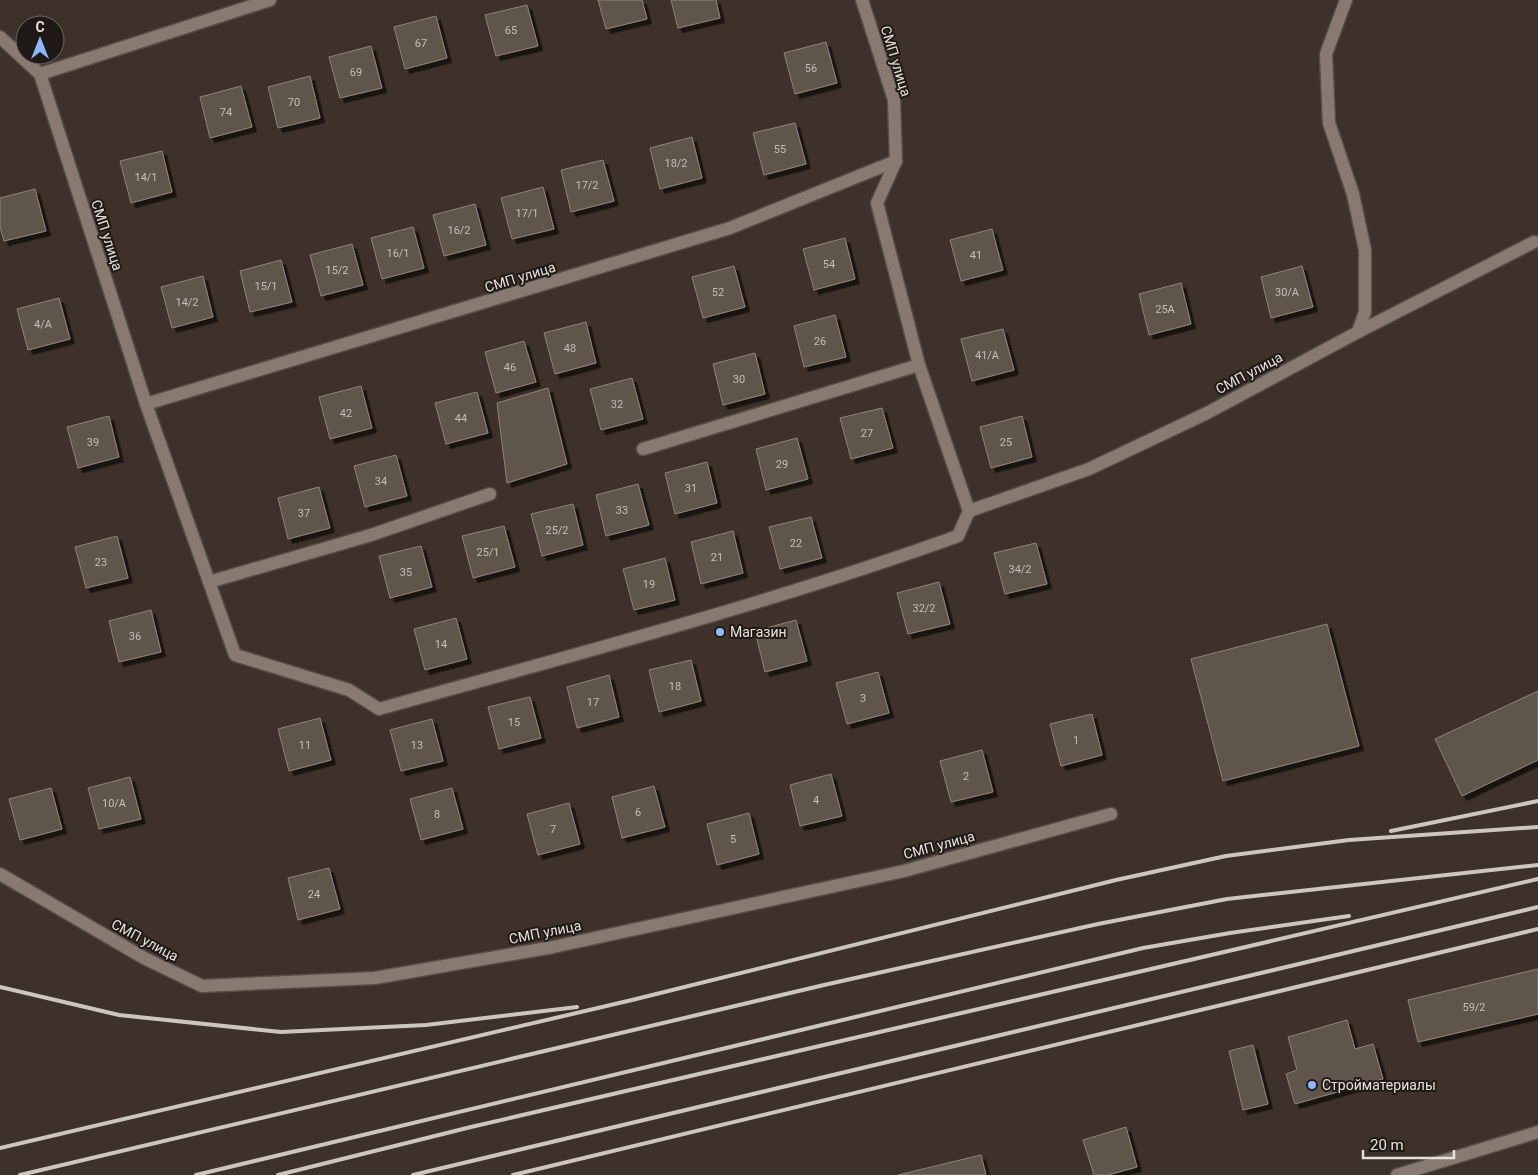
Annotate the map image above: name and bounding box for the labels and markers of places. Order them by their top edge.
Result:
place label: Магазин [730,624,787,640]
marker: Магазин [714,626,726,638]
place label: Стройматериалы [1322,1077,1436,1093]
marker: Стройматериалы [1306,1079,1318,1091]

